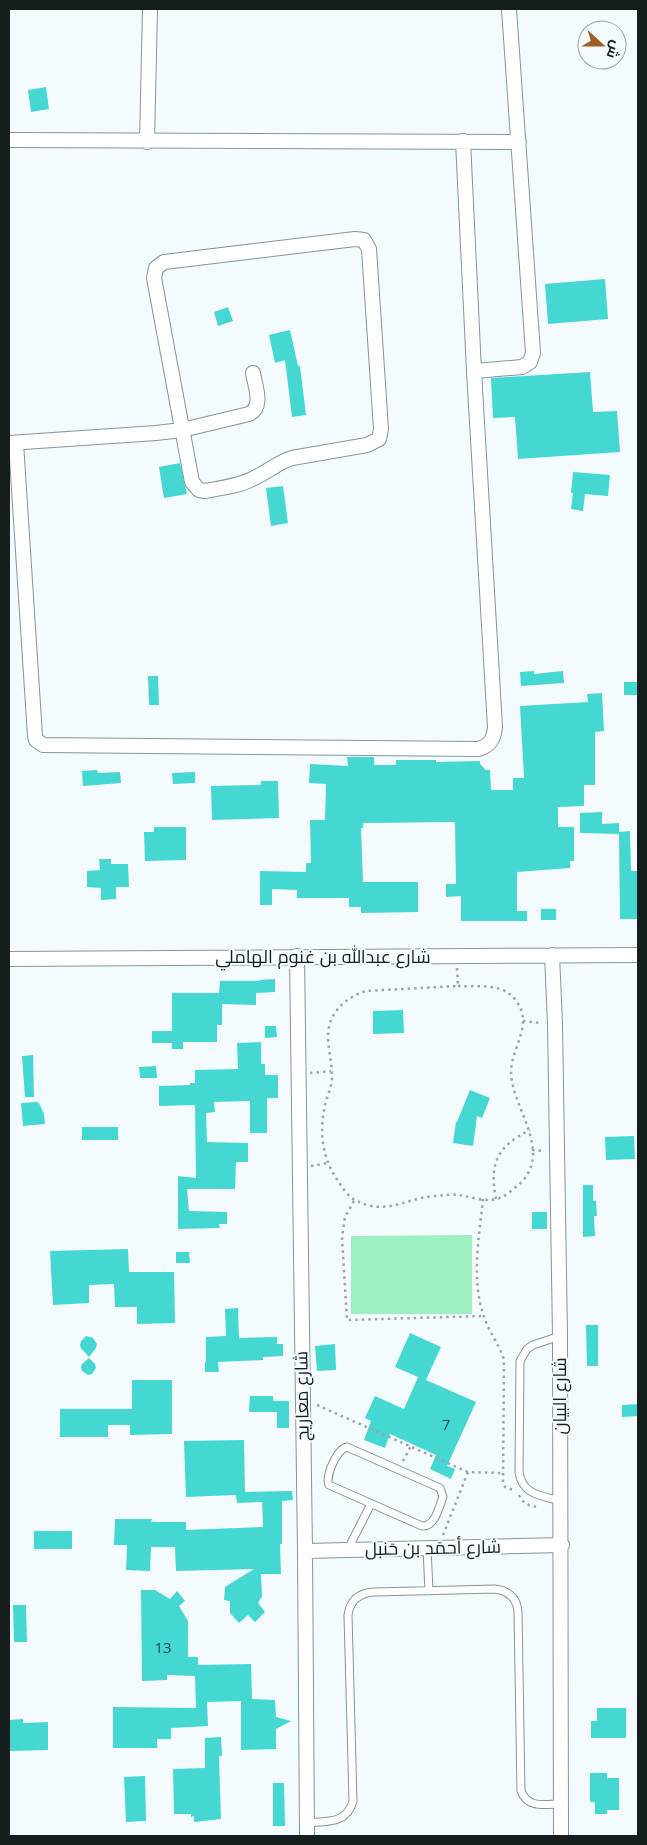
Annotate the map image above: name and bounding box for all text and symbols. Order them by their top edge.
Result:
north arrow [577,20,627,70]
text: ش [603,38,627,62]
street label: شارع عبدالله بن غنوم الهاملي [215,944,431,971]
street label: شارع معاريج [288,1351,315,1441]
street label: شارع البيان [547,1357,572,1435]
house number: 7 [442,1414,450,1434]
street label: شارع أحمَد بن حَنبل [365,1534,501,1561]
house number: 13 [154,1637,172,1657]

